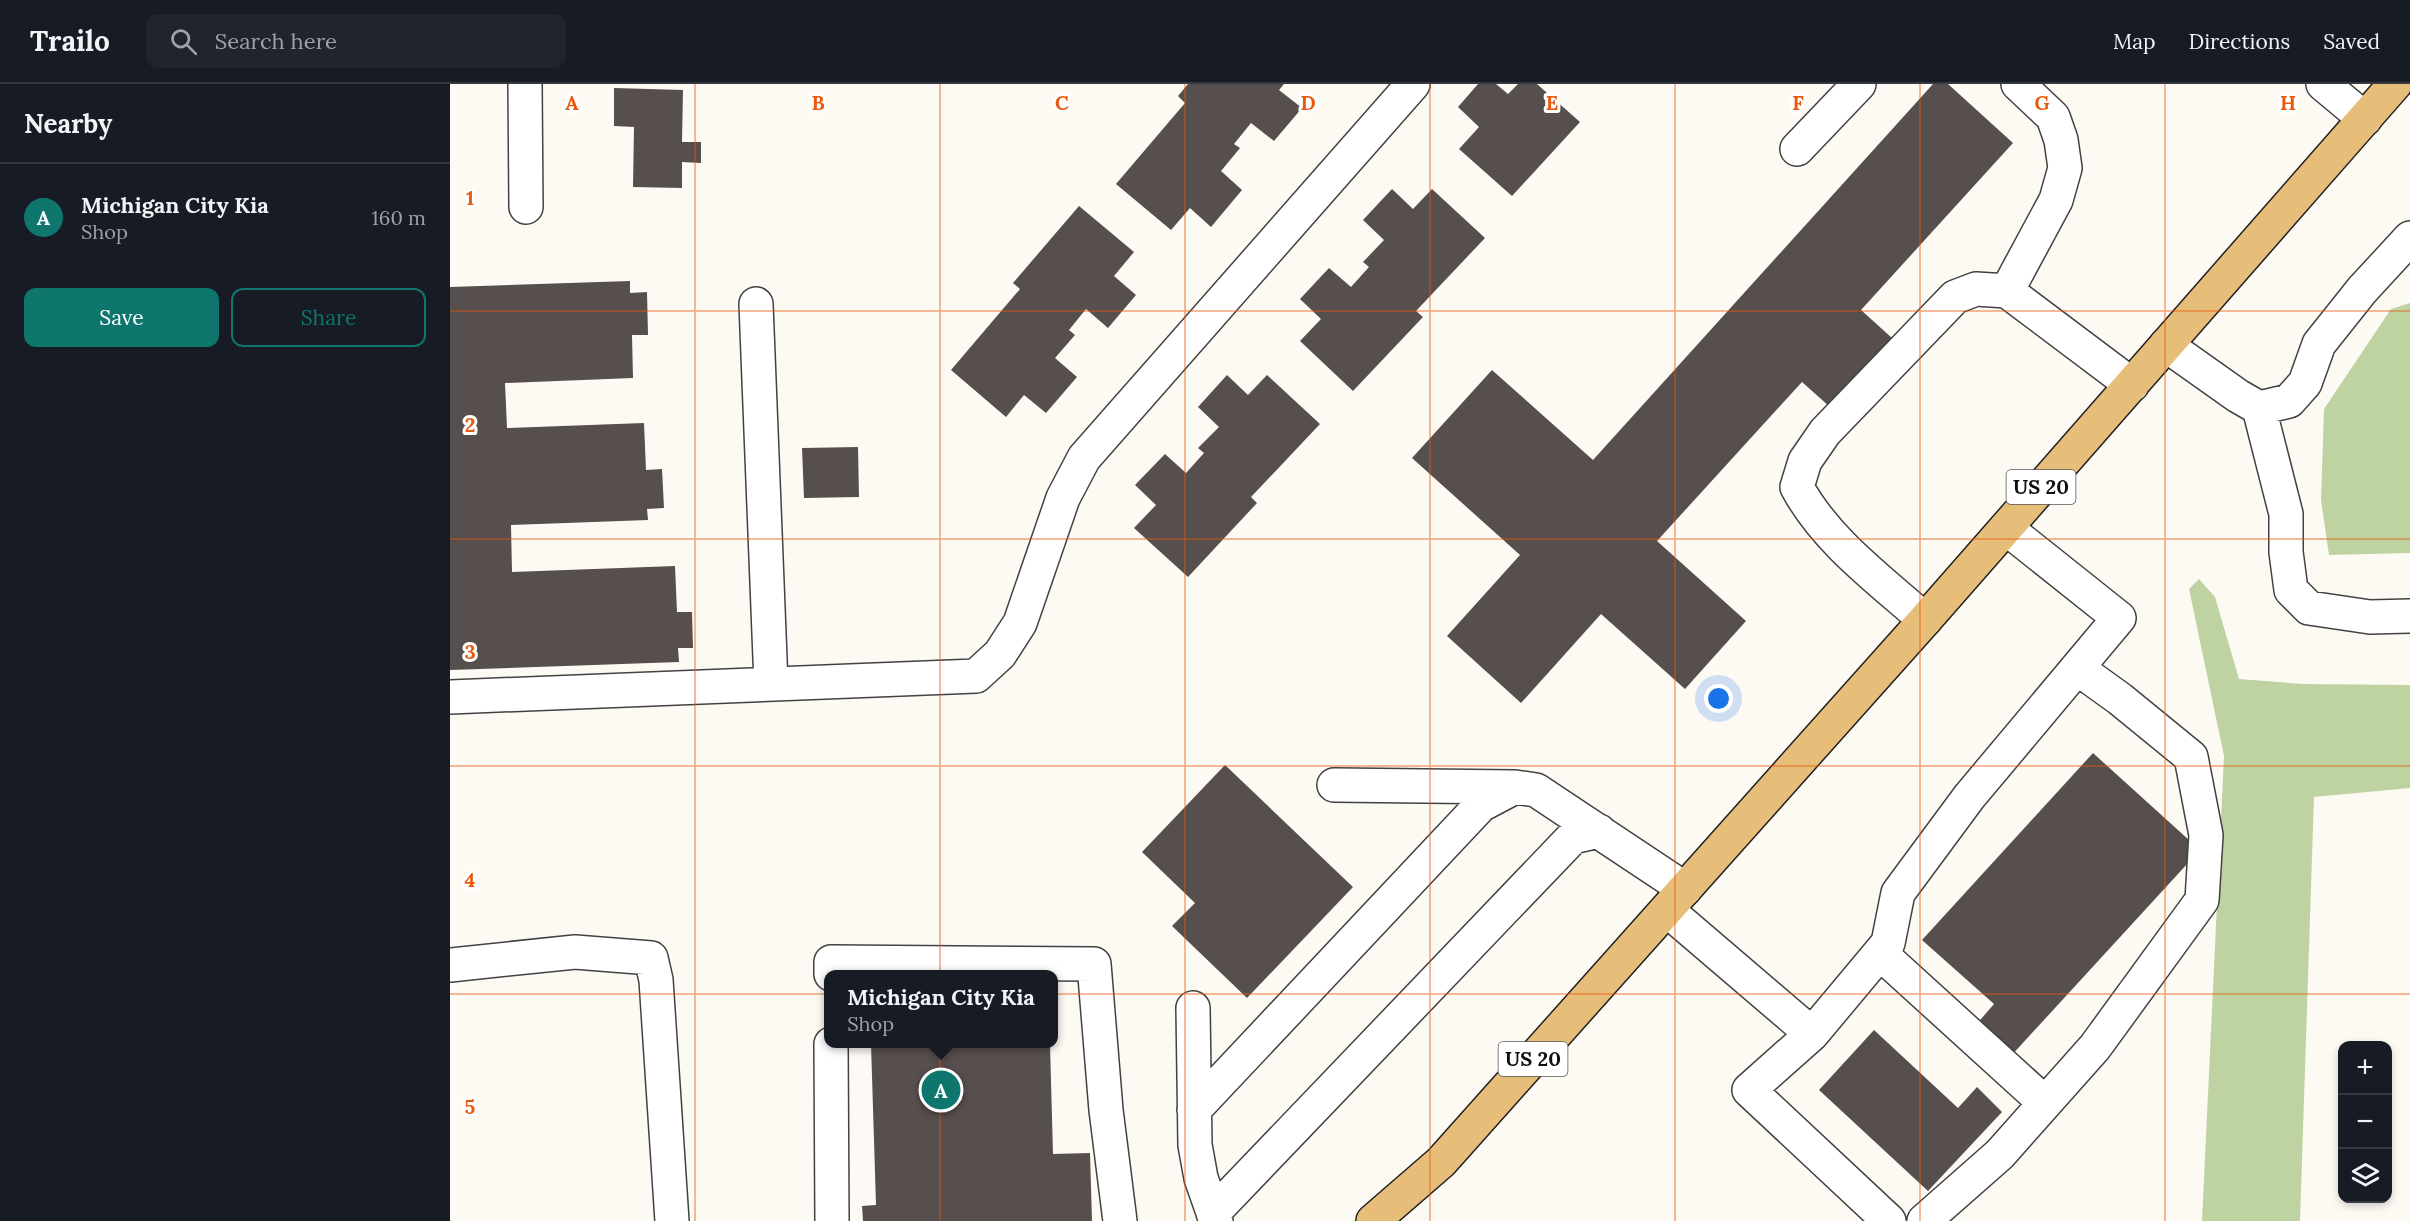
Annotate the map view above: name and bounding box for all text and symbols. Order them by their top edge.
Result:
search box [146,14,566,68]
text: Trailo [30,23,110,59]
icon: search [167,25,200,58]
text: Search here [215,27,337,55]
text: Map [2113,28,2156,55]
text: Directions [2189,28,2290,55]
text: Saved [2323,28,2380,55]
text: A [565,90,579,115]
text: B [811,90,825,115]
text: C [1055,90,1069,115]
text: D [1300,90,1316,115]
text: E [1546,90,1558,115]
text: F [1792,90,1804,115]
text: G [2034,90,2050,115]
text: H [2280,90,2296,115]
text: Nearby [24,107,112,140]
text: 1 [466,185,474,210]
text: Michigan City Kia [81,191,269,219]
text: A [37,205,50,230]
text: 160 m [372,205,426,230]
text: Shop [81,219,128,244]
button: Save [24,288,219,347]
button: Share [231,288,426,347]
text: 2 [465,412,475,437]
road number: US 20 [2006,470,2076,504]
text: 3 [464,639,476,664]
your location [1704,684,1733,713]
text: 4 [465,867,476,892]
popup [824,970,1058,1048]
text: Michigan City Kia [847,983,1035,1011]
text: Shop [847,1011,894,1036]
map controls [2338,1041,2392,1203]
button: + [2338,1041,2392,1095]
road number: US 20 [1498,1042,1568,1076]
pin: A [922,1068,960,1112]
text: 5 [465,1094,476,1119]
button: − [2338,1095,2392,1149]
button: layers [2338,1149,2392,1203]

